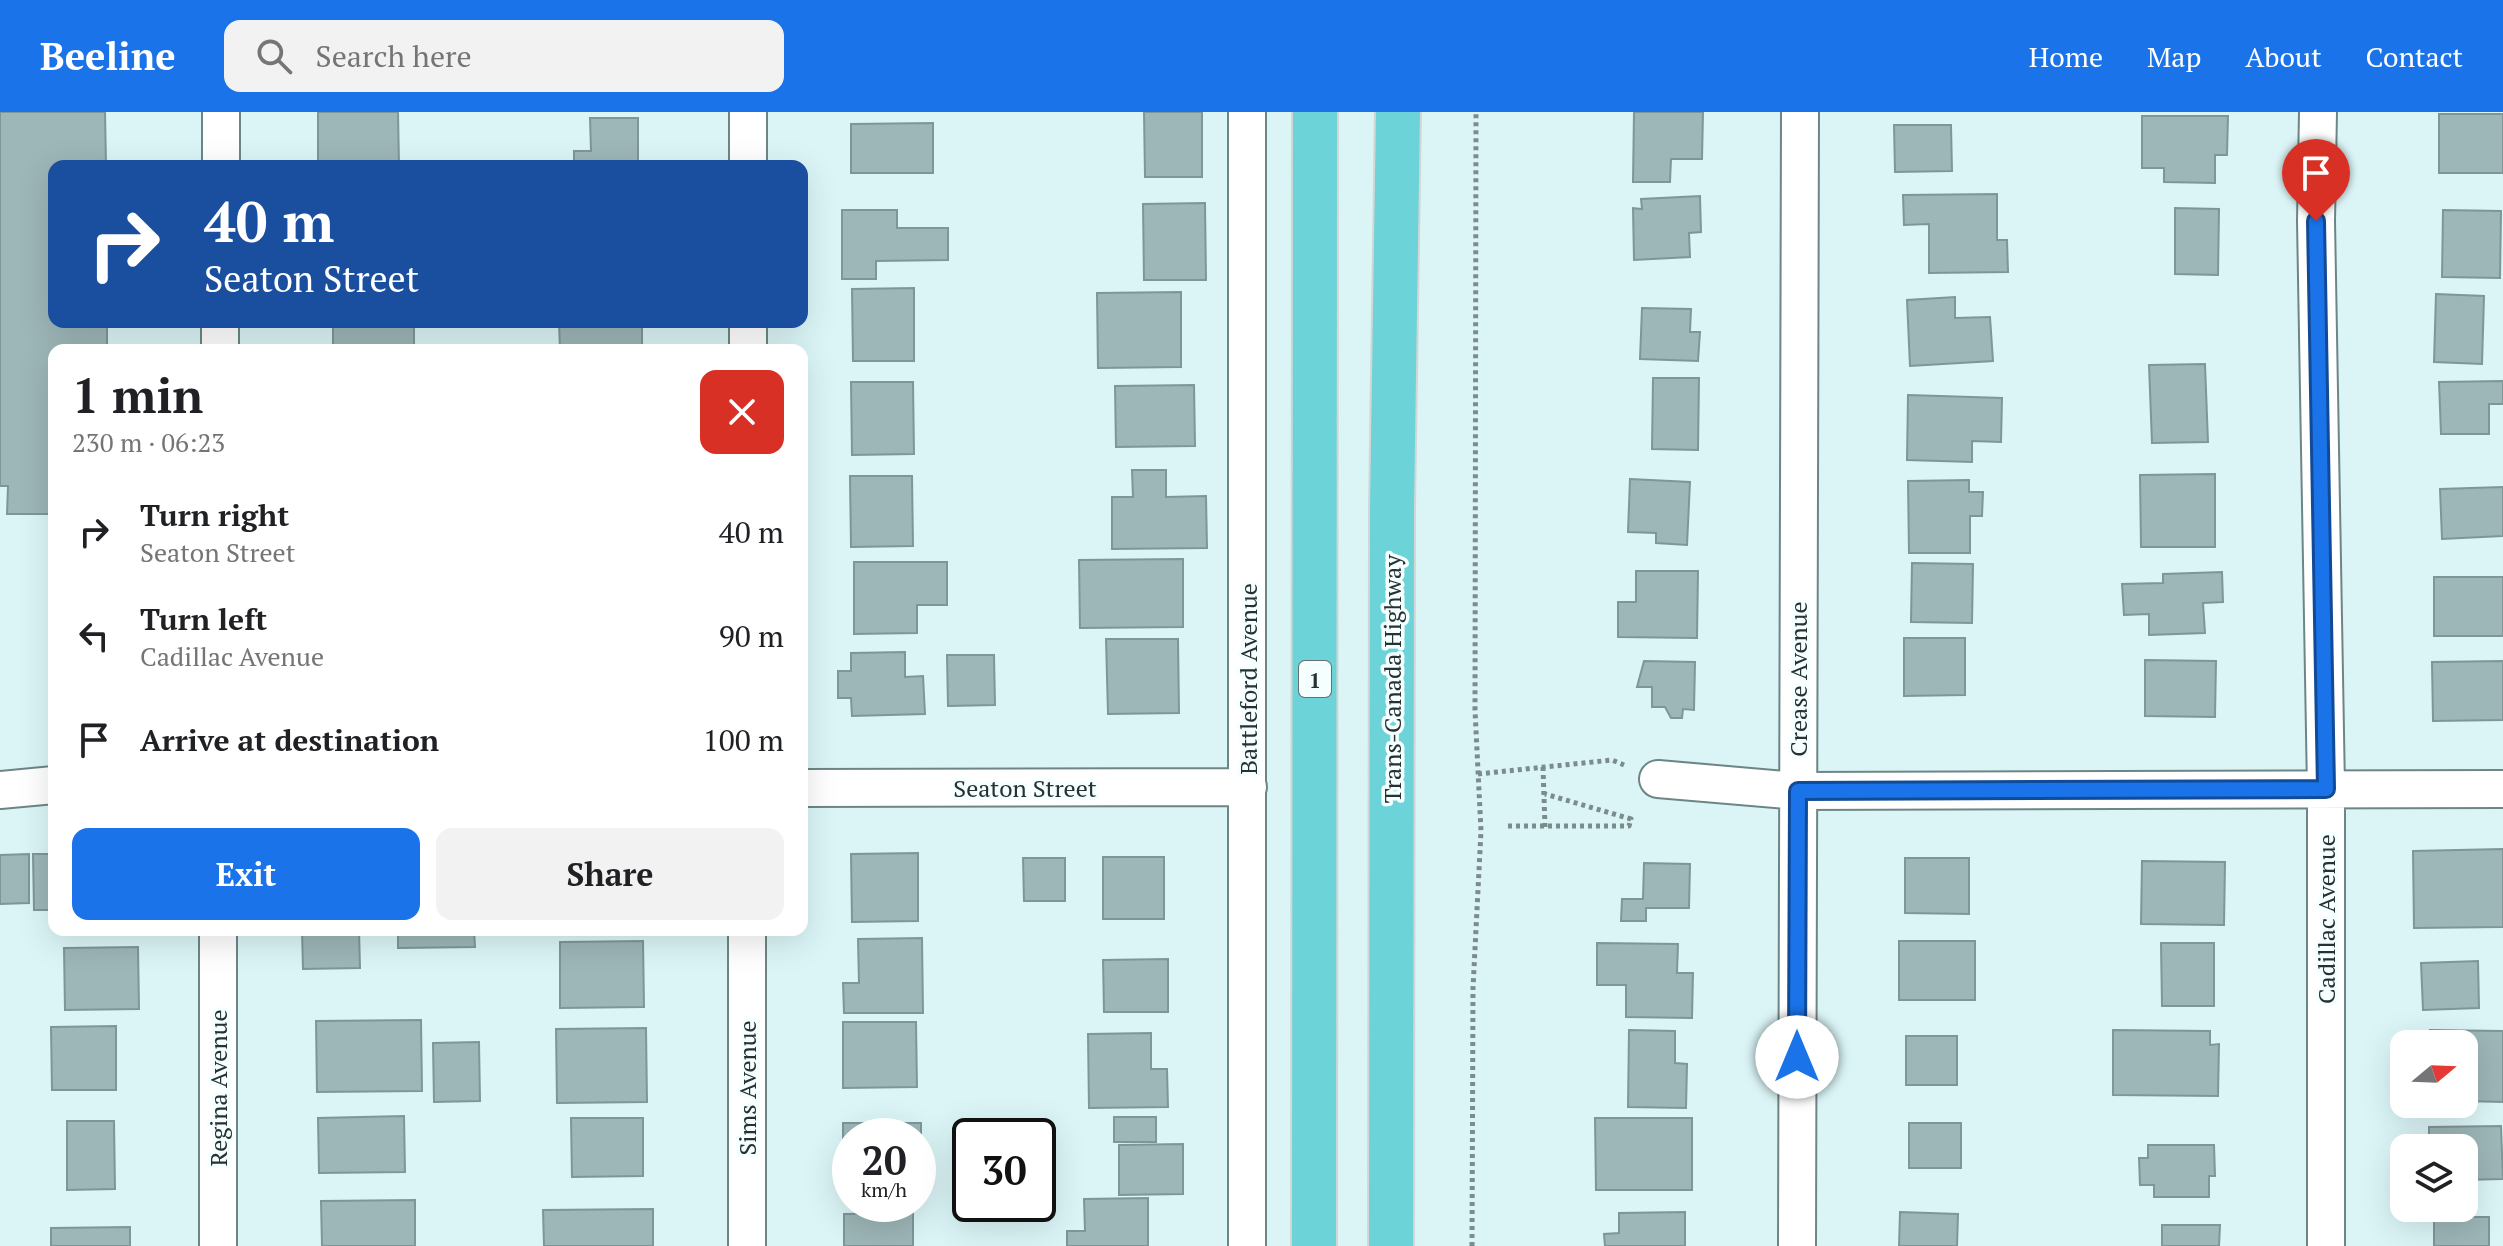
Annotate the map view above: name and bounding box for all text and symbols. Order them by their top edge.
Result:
search box [224,20,784,92]
text: Beeline [40,31,176,81]
icon: search [252,34,296,78]
text: Search here [316,36,472,76]
text: Home [2029,38,2103,75]
text: Map [2147,38,2201,75]
text: About [2245,38,2322,75]
text: Contact [2366,38,2463,75]
pin [2282,139,2350,221]
icon: arrive [2294,151,2338,195]
text: 40 m [204,184,334,258]
icon: right [72,192,176,296]
text: Seaton Street [204,255,419,302]
text: 1 min [72,363,203,427]
button: close [700,370,784,454]
text: 230 m · 06:23 [72,425,225,459]
text: Turn right [140,495,289,535]
icon: right [72,510,116,554]
text: 40 m [719,512,784,552]
text: Seaton Street [140,535,295,569]
street label: Trans-Canada Highway [1376,554,1408,803]
street label: Battleford Avenue [1232,583,1264,775]
text: Turn left [140,599,267,639]
street label: Crease Avenue [1782,601,1814,757]
icon: left [72,614,116,658]
text: 90 m [719,616,784,656]
text: Cadillac Avenue [140,639,324,673]
road number: 1 [1299,661,1331,697]
icon: arrive [72,718,116,762]
text: Arrive at destination [140,720,439,760]
text: 100 m [703,720,784,760]
street label: Seaton Street [953,772,1097,804]
button: Exit [72,828,420,920]
button: Share [436,828,784,920]
street label: Cadillac Avenue [2310,834,2342,1004]
street label: Regina Avenue [202,1009,234,1167]
position arrow [1755,1015,1839,1099]
street label: Sims Avenue [731,1020,763,1156]
north arrow [2390,1030,2478,1118]
map controls [2390,1030,2478,1222]
speed limit sign: 30 [952,1118,1056,1222]
text: 20 [861,1133,907,1186]
button: layers [2390,1134,2478,1222]
text: km/h [861,1176,907,1203]

